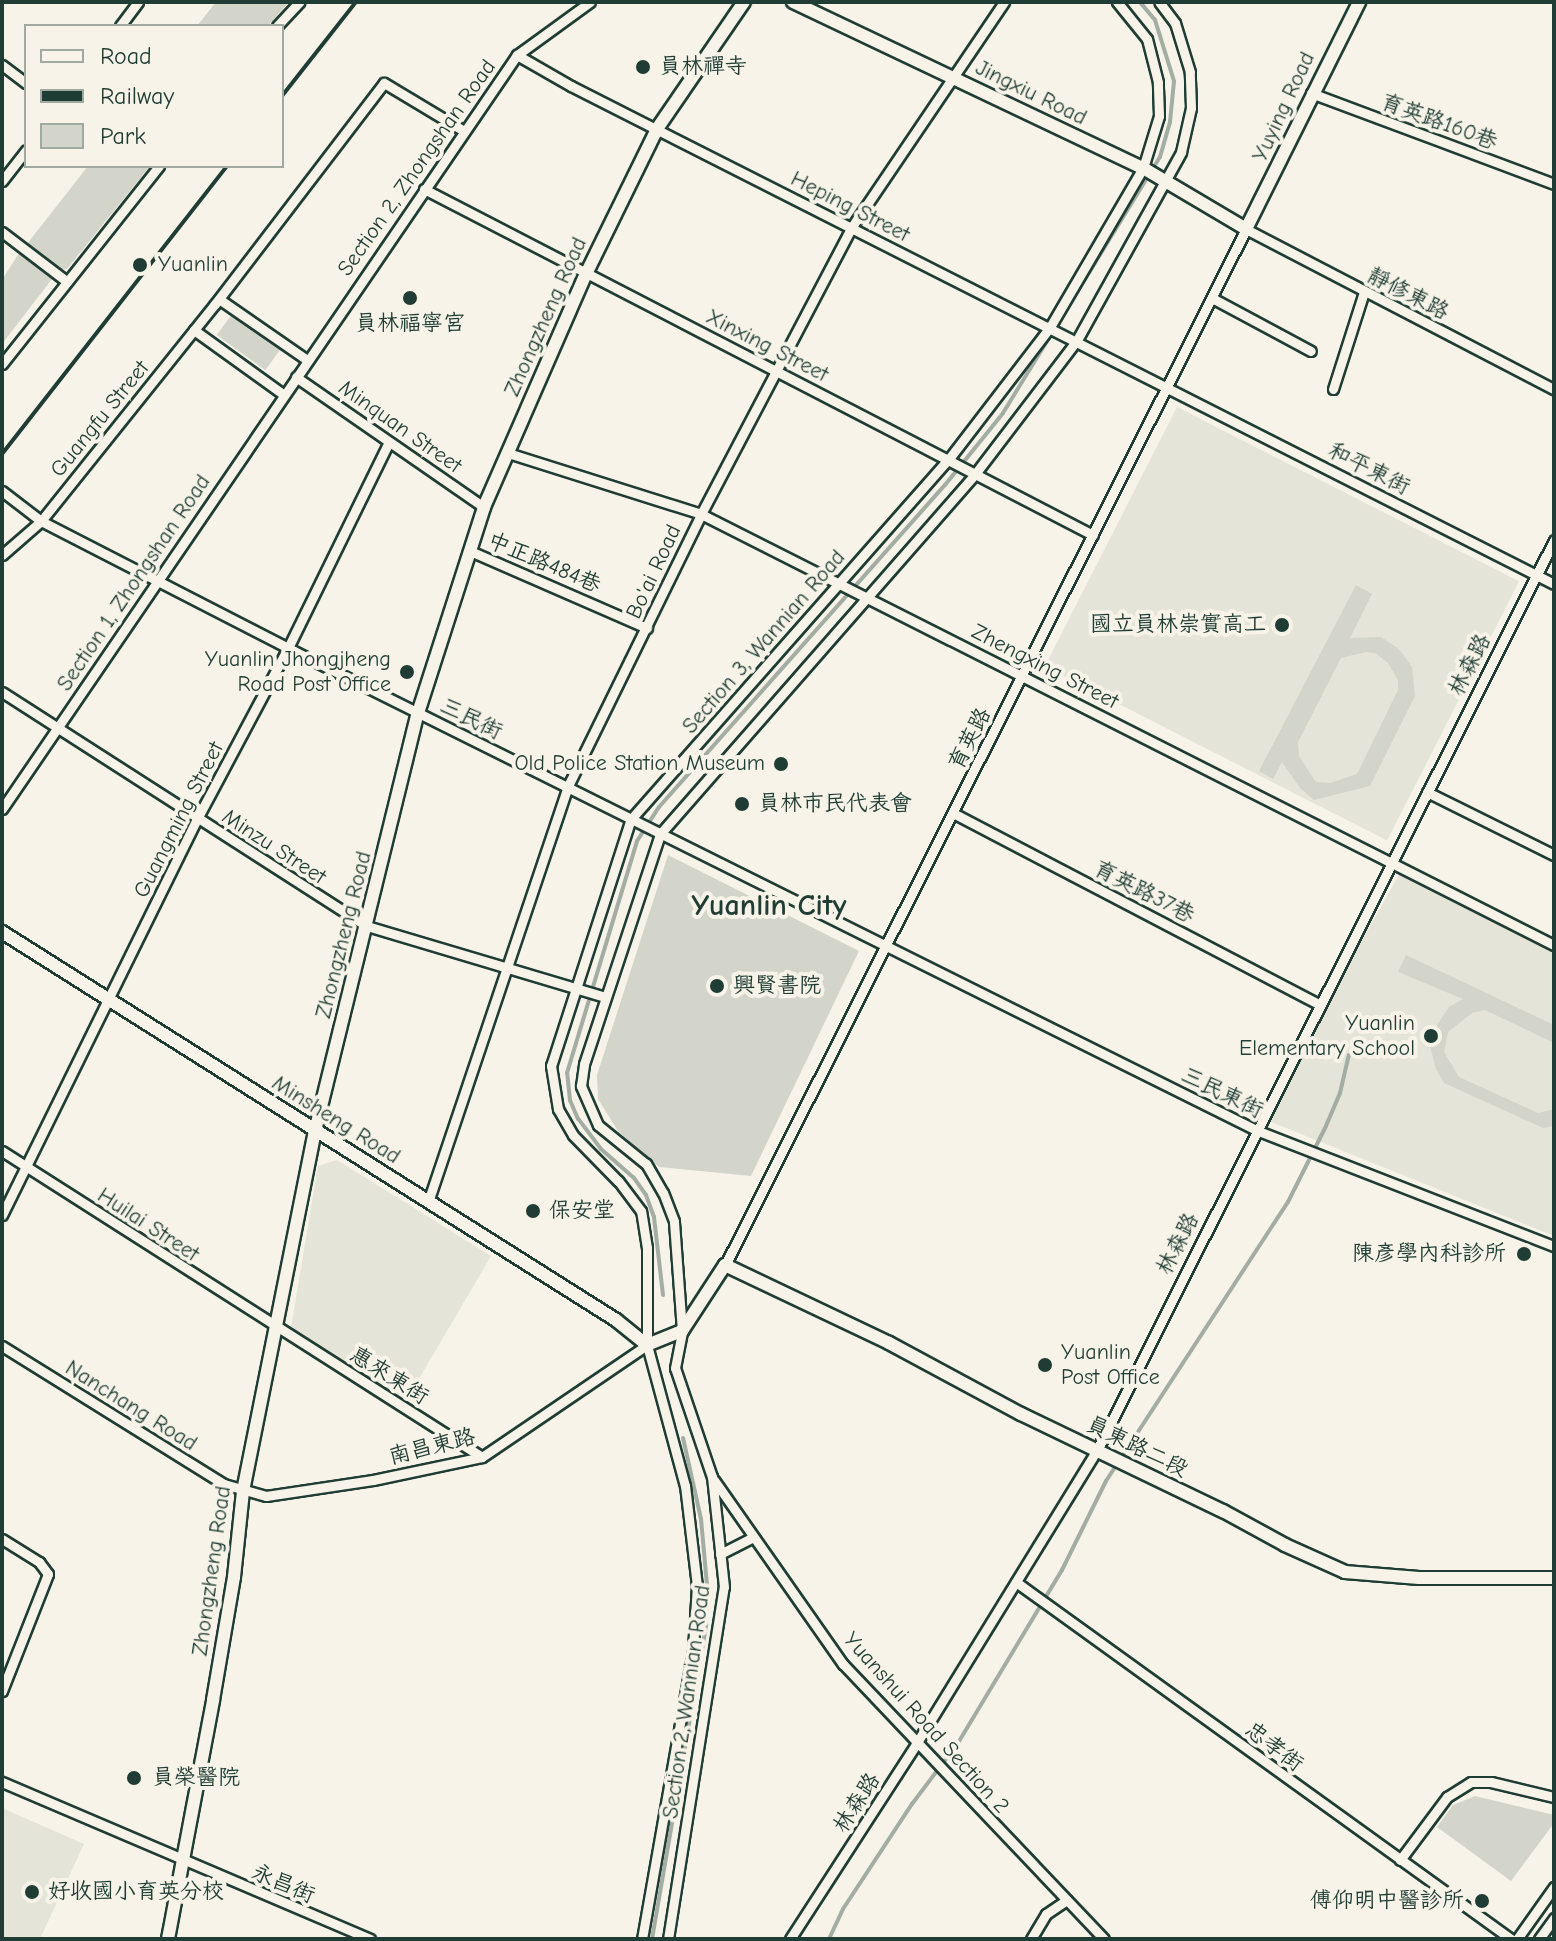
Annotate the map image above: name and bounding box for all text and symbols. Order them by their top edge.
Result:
legend [24,24,284,168]
text: Road [100,42,152,70]
street label: Yuying Road [1247,48,1321,166]
place label: 員林禪寺 [659,54,747,80]
street label: Section 2, Zhongshan Road [332,55,502,281]
street label: Jingxiu Road [971,55,1091,131]
marker: 員林禪寺 [634,58,652,76]
text: Railway [100,82,174,110]
street label: 育英路160巷 [1377,89,1501,155]
text: Park [100,122,146,150]
street label: Heping Street [786,166,914,248]
street label: Zhongzheng Road [499,233,593,401]
place label: Yuanlin [158,252,228,278]
marker: Yuanlin [129,254,151,276]
street label: 靜修東路 [1363,262,1453,326]
marker: 員林福寧宮 [401,289,419,307]
street label: Xinxing Street [701,304,833,388]
place label: 員林福寧宮 [355,311,465,337]
street label: Guangfu Street [45,356,155,482]
street label: Minquan Street [333,375,467,479]
street label: 和平東街 [1324,437,1414,501]
street label: Section 1, Zhongshan Road [52,470,216,696]
street label: Bo'ai Road [621,521,687,623]
street label: 中正路484巷 [483,527,605,599]
street label: Section 3, Wannian Road [677,545,851,739]
place label: 國立員林崇實高工 [1090,612,1266,638]
marker: 國立員林崇實高工 [1273,616,1291,634]
street label: Zhengxing Street [967,619,1123,715]
street label: 林森路 [1443,630,1497,700]
place label: Yuanlin Jhongjheng Road Post Office [205,646,391,698]
marker: Yuanlin Jhongjheng Road Post Office [398,663,416,681]
street label: 三民街 [436,693,506,745]
street label: 育英路 [943,704,997,774]
street label: Guangming Street [128,738,230,902]
place label: Old Police Station Museum [514,751,765,777]
marker: Old Police Station Museum [772,755,790,773]
place label: 員林市民代表會 [758,791,912,817]
marker: 員林市民代表會 [733,795,751,813]
street label: Minzu Street [217,804,331,890]
street label: Zhongzheng Road [310,849,378,1021]
street label: 育英路37巷 [1089,855,1199,929]
district label: Yuanlin City [692,888,846,924]
place label: 興賢書院 [733,973,821,999]
marker: 興賢書院 [708,977,726,995]
place label: Yuanlin Elementary School [1239,1010,1415,1062]
marker: Yuanlin Elementary School [1422,1027,1440,1045]
street label: 三民東街 [1177,1062,1267,1124]
street label: Minsheng Road [267,1070,405,1170]
street label: Huilai Street [92,1182,204,1268]
place label: 保安堂 [549,1198,615,1224]
marker: 保安堂 [524,1202,542,1220]
street label: 林森路 [1151,1209,1205,1279]
place label: 陳彥學內科診所 [1352,1241,1506,1267]
marker: 陳彥學內科診所 [1513,1243,1535,1265]
place label: Yuanlin Post Office [1061,1339,1160,1390]
street label: 惠來東街 [345,1341,433,1411]
street label: Nanchang Road [60,1355,202,1457]
marker: Yuanlin Post Office [1036,1356,1054,1374]
street label: 員東路二段 [1082,1411,1192,1483]
street label: 南昌東路 [386,1424,478,1470]
street label: Zhongzheng Road [187,1484,237,1658]
street label: Section 2, Wannian Road [658,1584,716,1820]
street label: Yuanshui Road Section 2 [838,1627,1014,1819]
street label: 忠孝街 [1240,1717,1308,1777]
place label: 員榮醫院 [152,1765,240,1791]
marker: 員榮醫院 [123,1767,145,1789]
street label: 林森路 [828,1768,886,1838]
street label: 永昌街 [247,1859,319,1909]
place label: 好收國小育英分校 [48,1879,224,1905]
marker: 好收國小育英分校 [23,1883,41,1901]
place label: 傅仰明中醫診所 [1310,1888,1464,1914]
marker: 傅仰明中醫診所 [1471,1890,1493,1912]

